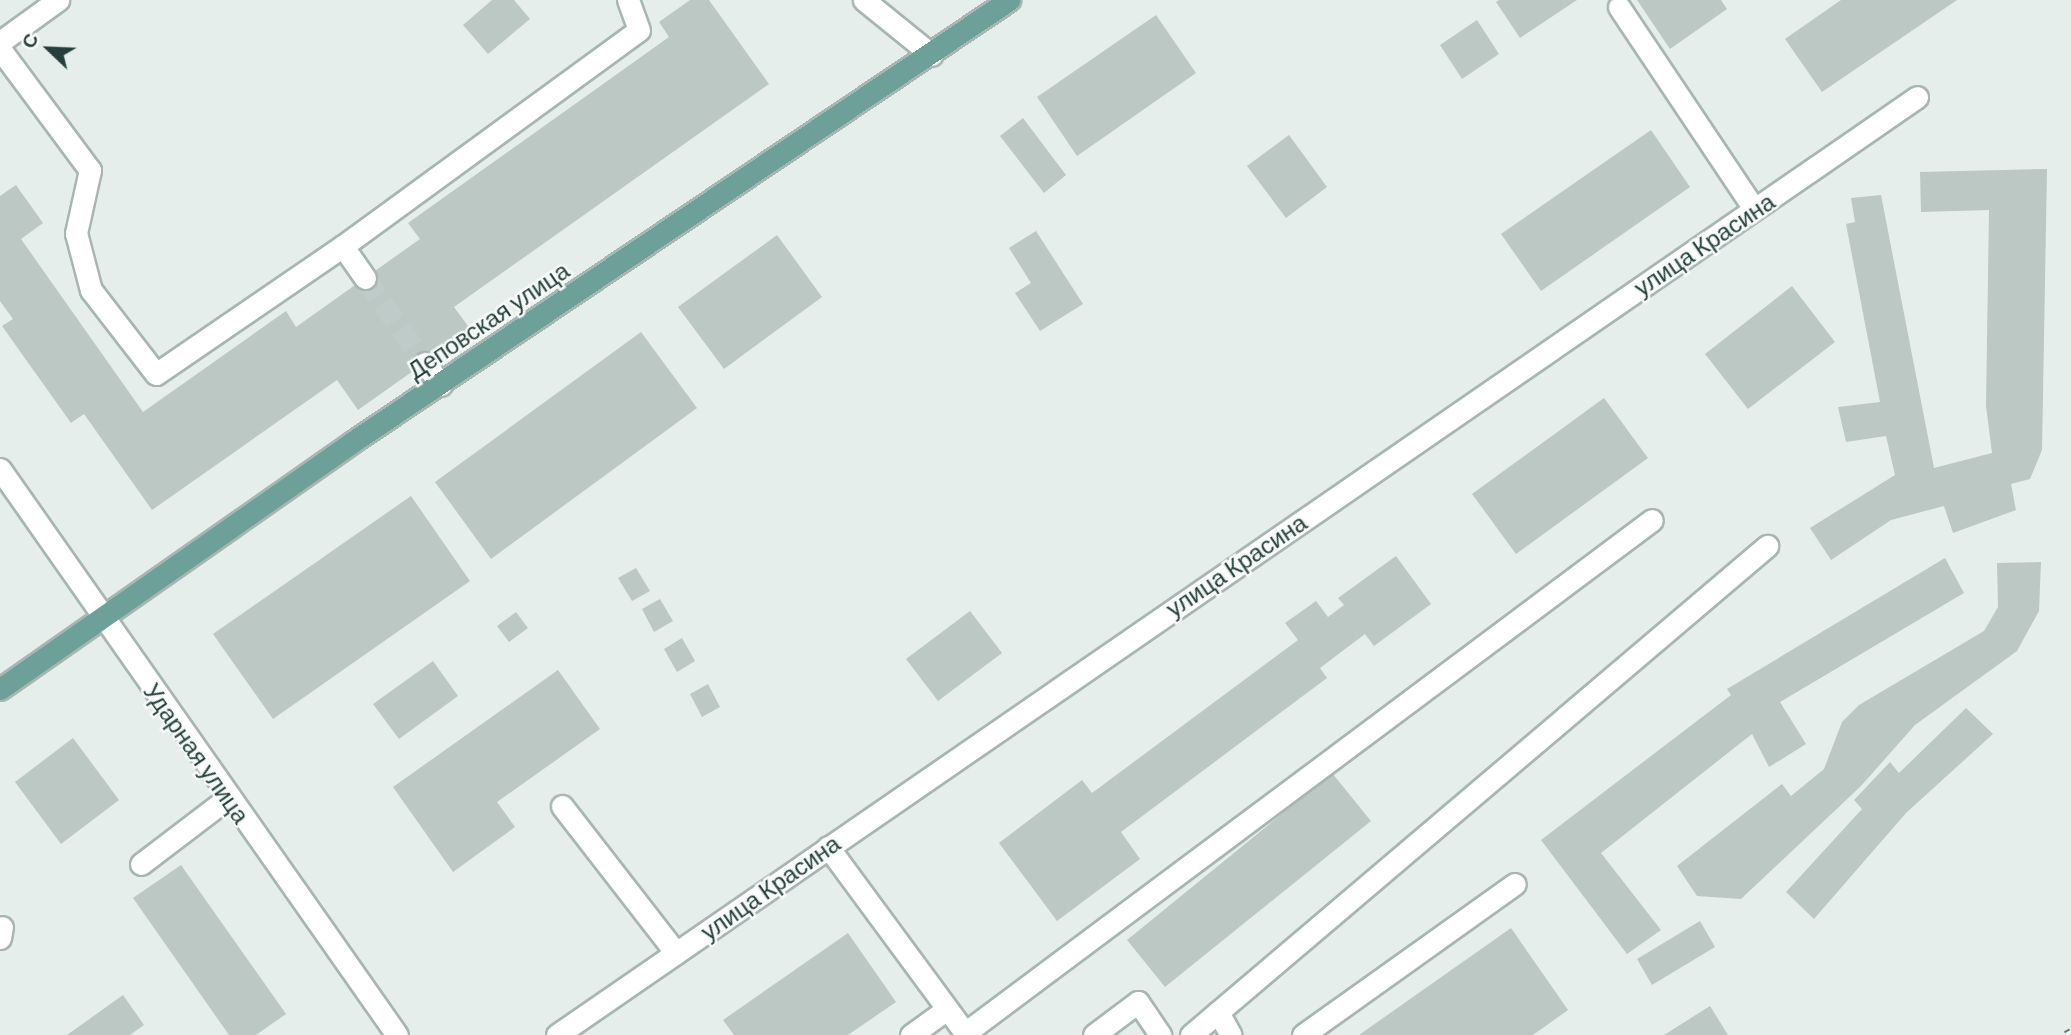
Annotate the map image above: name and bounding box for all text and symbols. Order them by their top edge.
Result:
north arrow [14,14,84,84]
text: С [16,30,42,51]
street label: улица Красина [1628,186,1780,302]
street label: Деповская улица [402,255,574,385]
street label: улица Красина [1160,507,1312,623]
street label: Ударная улица [138,677,256,829]
street label: улица Красина [695,828,845,946]

